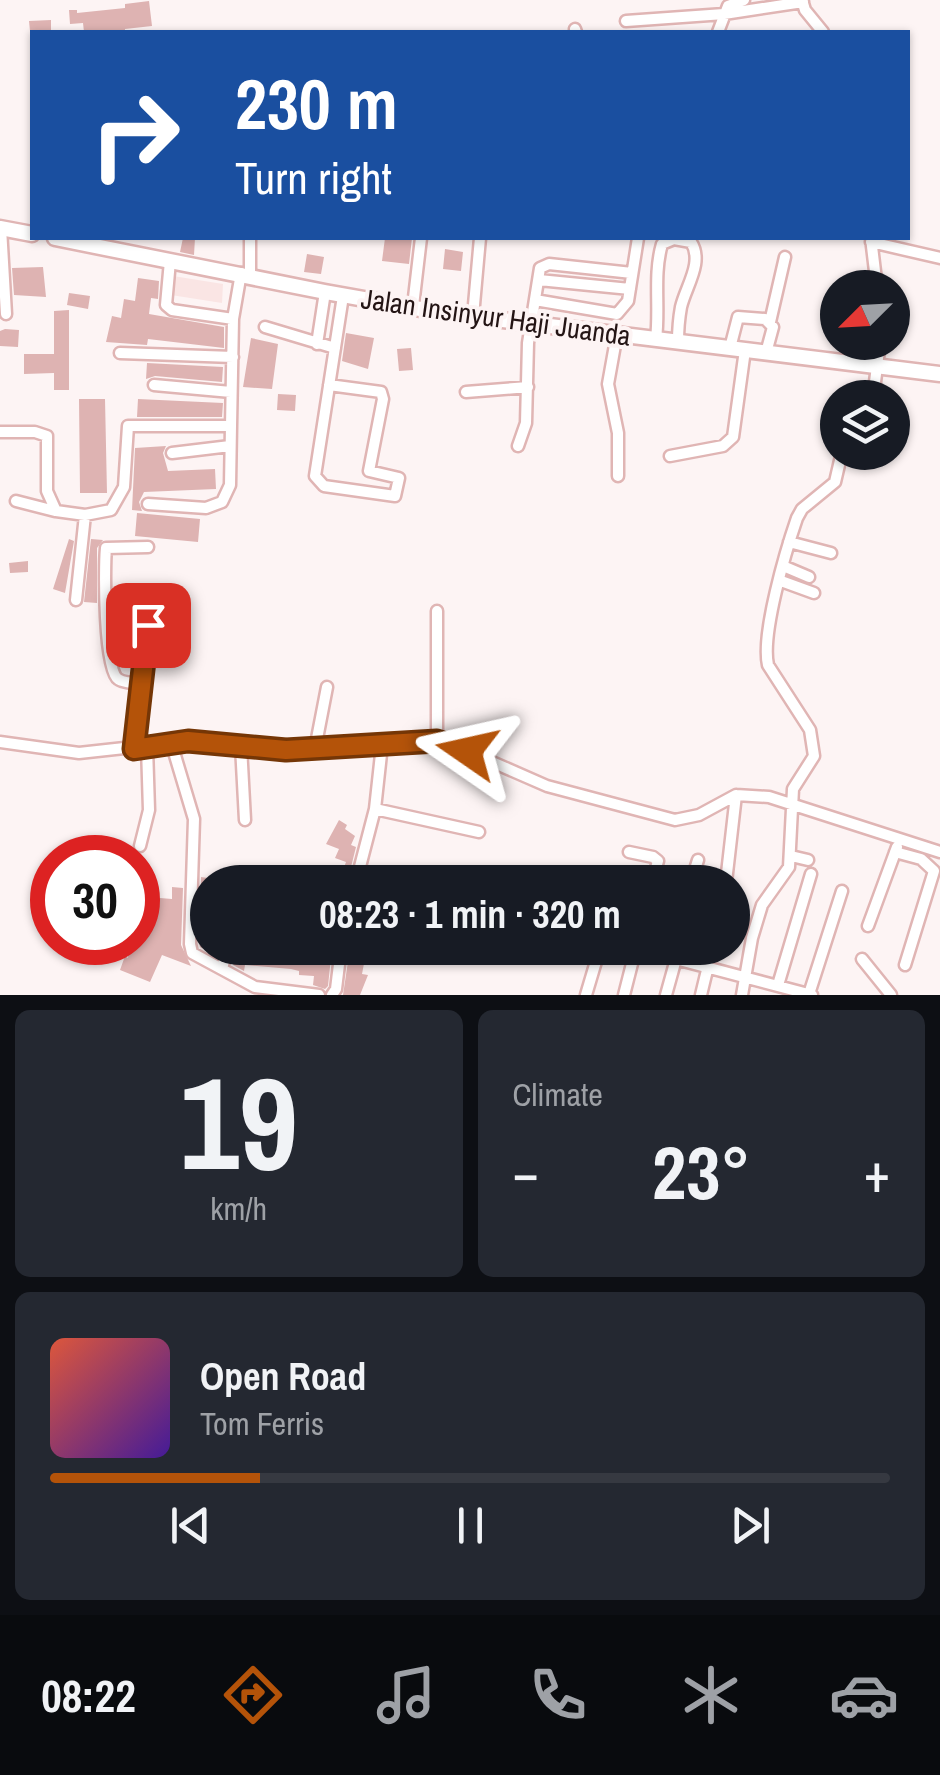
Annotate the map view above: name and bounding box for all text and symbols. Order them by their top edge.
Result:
text: 230 m [235,57,398,151]
icon: right [70,70,200,200]
text: Turn right [235,147,392,208]
north arrow [820,270,910,360]
map controls [820,270,910,470]
street label: Jalan Insinyur Haji Juanda [359,279,633,355]
button: layers [820,380,910,470]
pin [106,583,191,668]
icon: arrive [121,598,176,653]
position arrow [415,699,519,803]
speed limit sign: 30 [30,835,160,965]
text: 08:23 · 1 min · 320 m [319,889,621,940]
text: 19 [179,1034,298,1210]
text: Climate [513,1073,603,1116]
text: 23° [652,1121,750,1222]
text: − [513,1135,539,1209]
text: + [864,1135,890,1209]
text: km/h [210,1187,267,1230]
text: Open Road [200,1351,366,1402]
text: Tom Ferris [200,1402,324,1445]
icon: previous [163,1498,218,1553]
icon: pause [443,1498,498,1553]
icon: next [723,1498,778,1553]
icon: directions [218,1660,288,1730]
icon: music [371,1660,441,1730]
icon: phone [523,1660,593,1730]
icon: climate [676,1660,746,1730]
icon: car [829,1660,899,1730]
text: 08:22 [41,1665,136,1726]

